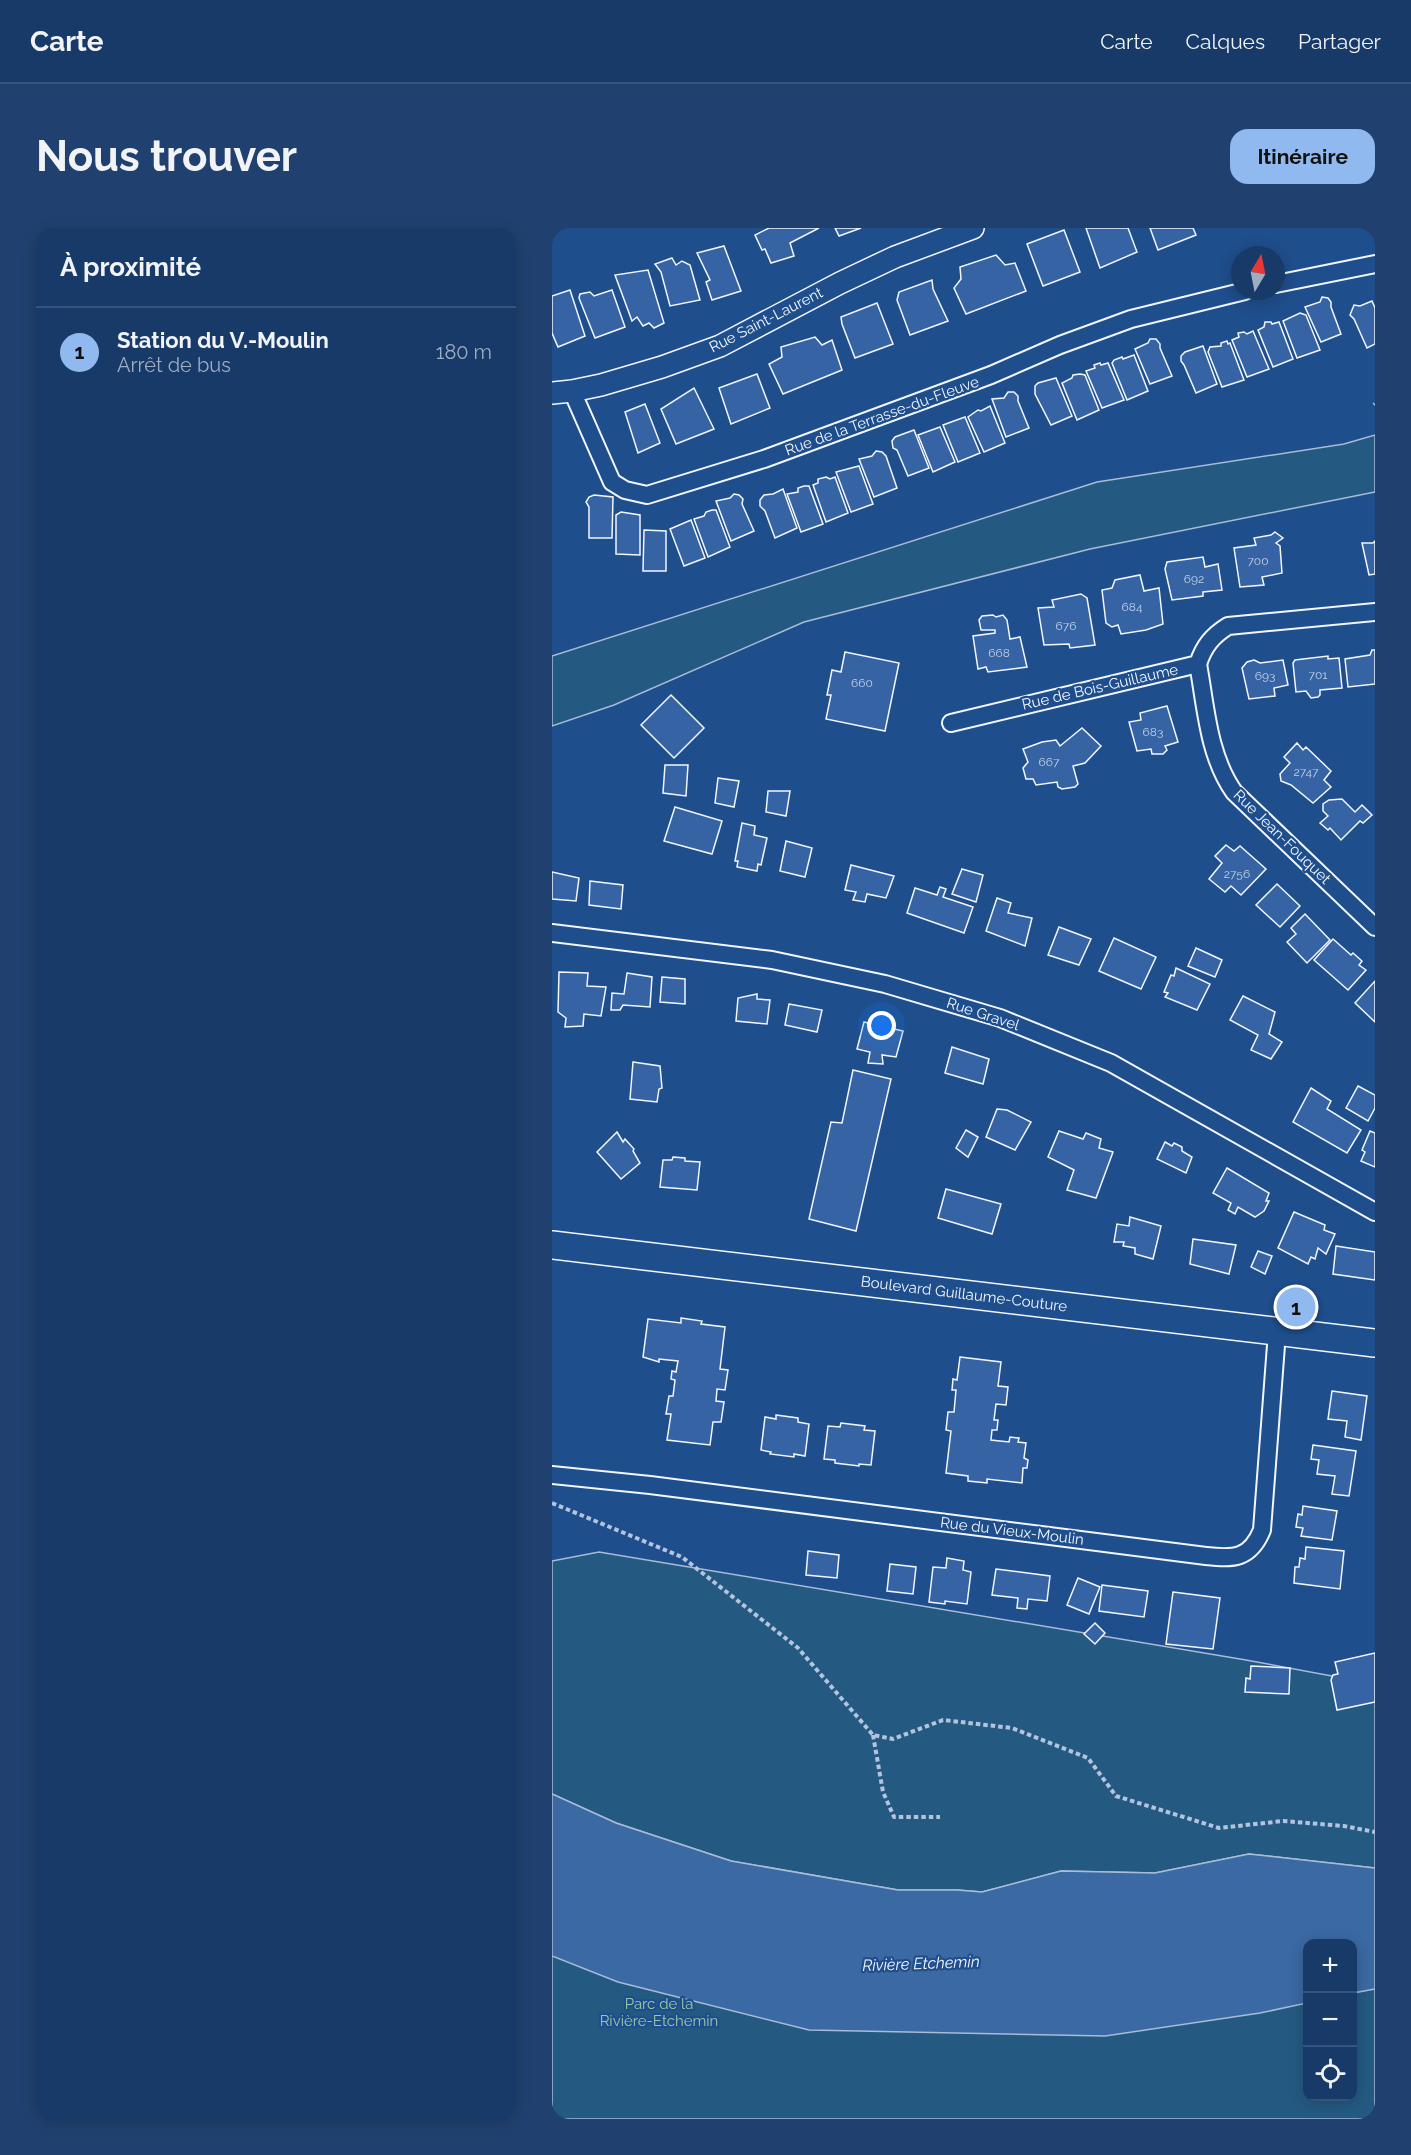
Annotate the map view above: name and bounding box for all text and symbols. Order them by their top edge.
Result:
text: Carte [30,25,103,58]
text: Carte [1100,29,1153,54]
text: Calques [1186,29,1265,54]
text: Partager [1298,29,1381,54]
button: Itinéraire [1230,129,1375,184]
text: Nous trouver [36,132,297,181]
north arrow [1231,246,1285,300]
text: À proximité [60,252,201,282]
street label: Rue Saint-Laurent [706,284,826,356]
text: Station du V.-Moulin [117,327,329,353]
text: 1 [75,340,84,364]
text: 180 m [436,340,492,364]
text: Arrêt de bus [117,353,231,377]
street label: Rue de la Terrasse-du-Fleuve [783,372,982,460]
house number: 700 [1247,554,1269,568]
house number: 692 [1184,572,1204,586]
house number: 684 [1122,600,1143,614]
house number: 676 [1056,619,1076,633]
house number: 668 [988,646,1010,660]
street label: Rue de Bois-Guillaume [1020,660,1180,714]
house number: 701 [1309,668,1327,682]
house number: 693 [1255,669,1275,683]
house number: 660 [851,676,873,690]
house number: 683 [1143,725,1163,739]
house number: 667 [1039,755,1060,769]
house number: 2747 [1294,765,1319,779]
street label: Rue Jean-Fouquet [1230,786,1334,888]
house number: 2756 [1224,867,1250,881]
street label: Rue Gravel [944,994,1023,1035]
your location [867,1011,896,1040]
street label: Boulevard Guillaume-Couture [860,1272,1068,1316]
pin: 1 [1276,1284,1316,1330]
street label: Rue du Vieux-Moulin [939,1513,1085,1549]
map controls [1303,1939,1357,2101]
button: + [1303,1939,1357,1993]
water label: Rivière Etchemin [862,1952,980,1975]
button: − [1303,1993,1357,2047]
park label: Parc de la Rivière-Etchemin [600,1995,718,2030]
button: locate [1303,2047,1357,2101]

